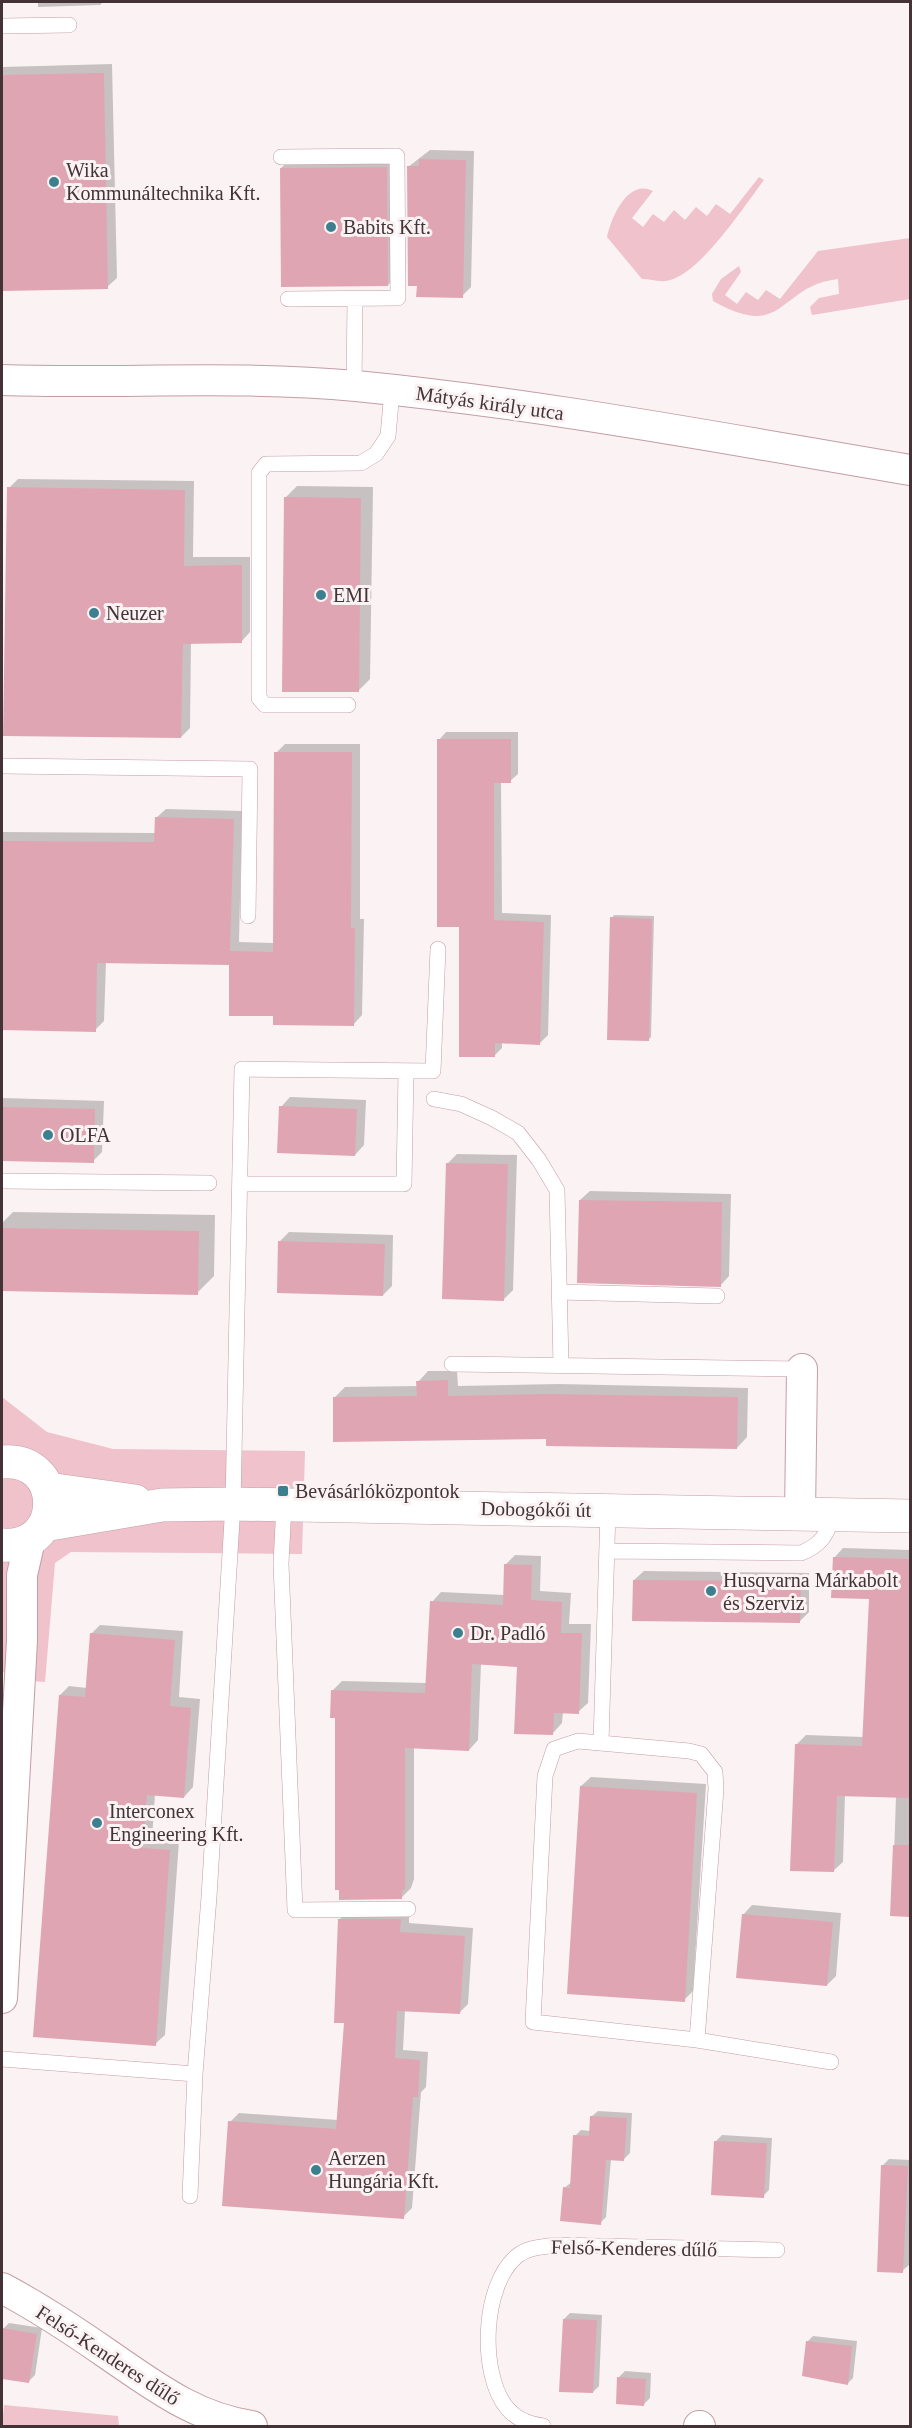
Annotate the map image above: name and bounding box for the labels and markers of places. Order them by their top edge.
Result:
place label: Wika Kommunáltechnika Kft. [66,159,260,204]
marker: Wika Kommunáltechnika Kft. [47,175,61,189]
place label: Babits Kft. [343,216,431,238]
marker: Babits Kft. [324,220,338,234]
place label: EMI [333,584,370,606]
marker: EMI [314,588,328,602]
place label: Neuzer [106,602,164,624]
marker: Neuzer [87,606,101,620]
place label: OLFA [60,1124,111,1146]
marker: OLFA [41,1128,55,1142]
place label: Bevásárlóközpontok [295,1480,459,1503]
marker: Bevásárlóközpontok [276,1484,290,1498]
place label: Husqvarna Márkabolt és Szerviz [723,1569,898,1614]
marker: Husqvarna Márkabolt és Szerviz [704,1584,718,1598]
place label: Dr. Padló [470,1622,546,1644]
marker: Dr. Padló [451,1626,465,1640]
place label: Interconex Engineering Kft. [109,1800,243,1846]
marker: Interconex Engineering Kft. [90,1816,104,1830]
place label: Aerzen Hungária Kft. [328,2147,439,2193]
marker: Aerzen Hungária Kft. [309,2163,323,2177]

